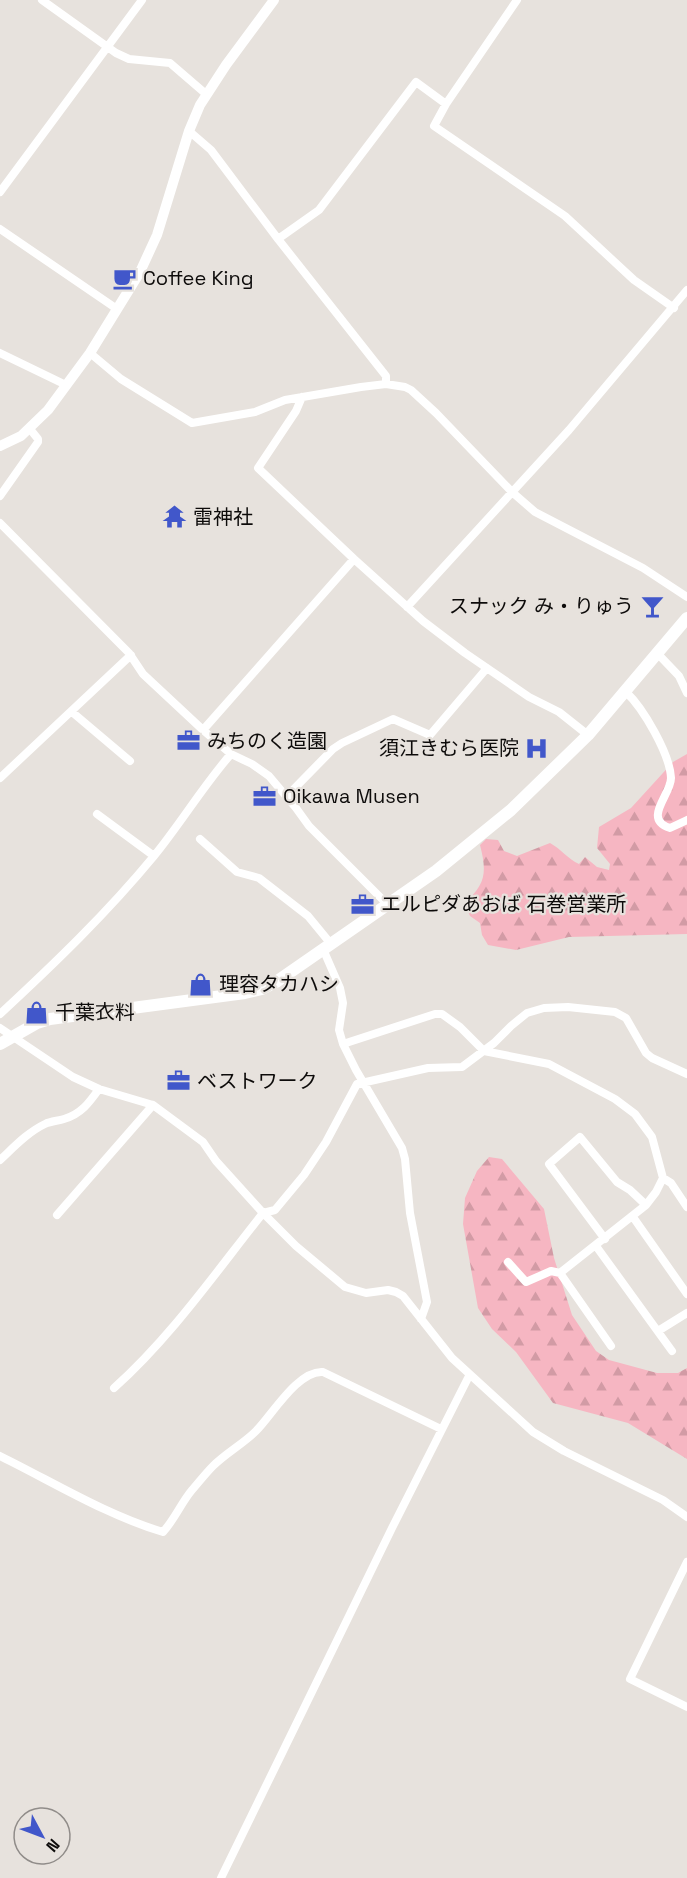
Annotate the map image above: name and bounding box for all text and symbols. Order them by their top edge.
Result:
cafe icon: Coffee King [112,265,138,291]
place label: Coffee King [143,265,254,291]
temple icon: 雷神社 [162,504,188,530]
place label: 雷神社 [193,504,253,530]
place label: スナック み・りゅう [449,593,634,619]
bar icon: スナック み・りゅう [639,593,665,619]
office icon: みちのく造園 [176,728,202,754]
place label: みちのく造園 [207,728,327,754]
place label: 須江きむら医院 [379,735,519,761]
hospital icon: 須江きむら医院 [524,735,550,761]
office icon: Oikawa Musen [252,783,278,809]
place label: Oikawa Musen [283,783,420,809]
office icon: エルピダあおば 石巻営業所 [350,891,376,917]
place label: エルピダあおば 石巻営業所 [381,891,626,917]
shop icon: 理容タカハシ [188,971,214,997]
place label: 理容タカハシ [219,971,339,997]
shop icon: 千葉衣料 [24,999,50,1025]
place label: 千葉衣料 [55,999,135,1025]
office icon: ベストワーク [166,1068,192,1094]
place label: ベストワーク [197,1068,317,1094]
north arrow [12,1806,72,1866]
text: N [41,1835,64,1856]

